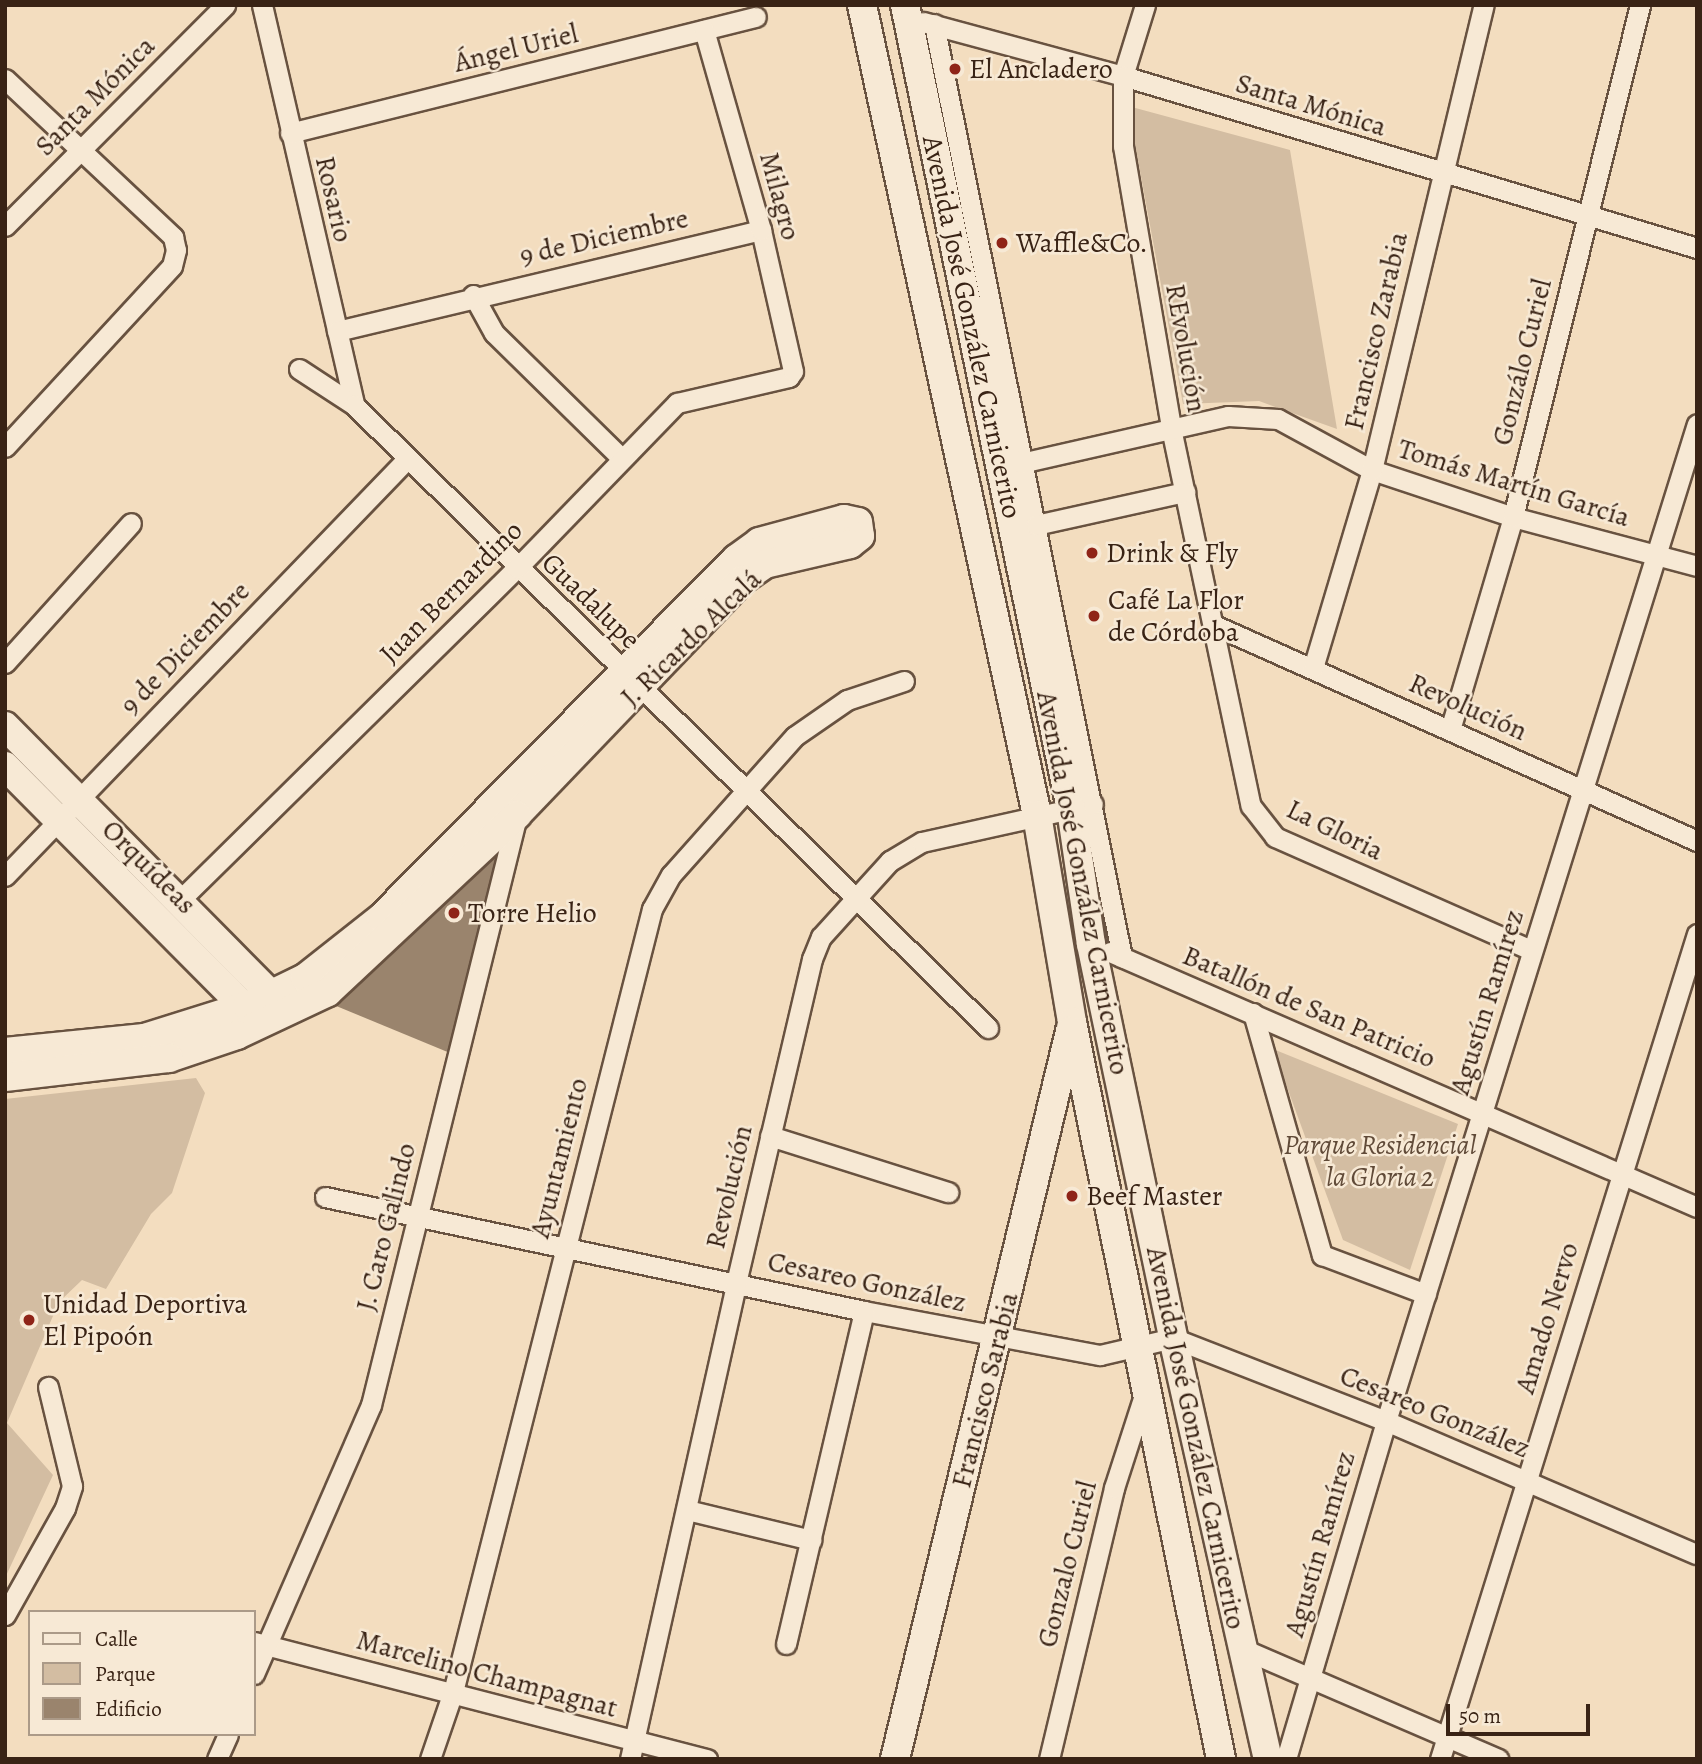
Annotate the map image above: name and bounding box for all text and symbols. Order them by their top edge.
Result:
street label: Ángel Uriel [451,16,581,80]
street label: Santa Mónica [28,29,162,163]
place label: El Ancladero [969,52,1113,86]
marker: El Ancladero [947,61,963,77]
street label: Santa Mónica [1232,66,1390,144]
street label: Avenida José González Carnicerito [915,133,1029,521]
street label: Milagro [752,148,808,244]
street label: Rosario [308,153,360,245]
street label: 9 de Diciembre [517,201,691,273]
place label: Waffle&Co. [1016,226,1148,260]
street label: Francisco Zarabia [1337,229,1415,433]
marker: Waffle&Co. [994,235,1010,251]
street label: Gonzálo Curiel [1485,275,1559,449]
street label: REvolución [1158,281,1214,415]
street label: Tomás Martín García [1394,432,1634,534]
street label: Juan Bernardino [373,514,529,670]
place label: Drink & Fly [1106,536,1238,570]
marker: Drink & Fly [1084,545,1100,561]
street label: Guadalupe [535,546,647,656]
street label: J. Ricardo Alcalá [613,562,769,714]
street label: 9 de Diciembre [113,575,257,721]
place label: Café La Flor de Córdoba [1108,583,1244,649]
marker: Café La Flor de Córdoba [1086,608,1102,624]
street label: Revolución [1404,666,1532,748]
street label: Avenida José González Carnicerito [1029,688,1137,1078]
street label: La Gloria [1281,792,1389,868]
street label: Orquídeas [95,813,203,921]
place label: Torre Helio [468,896,597,930]
marker: Torre Helio [446,905,462,921]
street label: Agustín Ramírez [1443,906,1531,1098]
street label: Batallón de San Patricio [1178,939,1440,1075]
street label: Ayuntamiento [523,1075,595,1241]
street label: Revolución [698,1122,760,1252]
park label: Parque Residencial la Gloria 2 [1284,1128,1476,1194]
street label: J. Caro Galindo [349,1139,423,1315]
place label: Beef Master [1086,1179,1223,1213]
marker: Beef Master [1064,1188,1080,1204]
street label: Amado Nervo [1508,1239,1586,1397]
street label: Avenida José González Carnicerito [1139,1244,1253,1632]
street label: Cesareo González [765,1245,969,1319]
place label: Unidad Deportiva El Pipoón [43,1287,247,1353]
street label: Francisco Sarabia [944,1289,1026,1491]
marker: Unidad Deportiva El Pipoón [21,1312,37,1328]
street label: Cesareo González [1335,1359,1535,1465]
street label: Agustín Ramírez [1277,1447,1363,1641]
street label: Gonzalo Curiel [1030,1477,1104,1651]
legend [28,1610,256,1736]
street label: Marcelino Champagnat [353,1623,621,1725]
text: Calle [95,1625,138,1653]
text: Parque [95,1660,155,1688]
scale bar [1450,1690,1594,1734]
text: Edificio [95,1695,162,1723]
text: 50 m [1459,1702,1501,1730]

